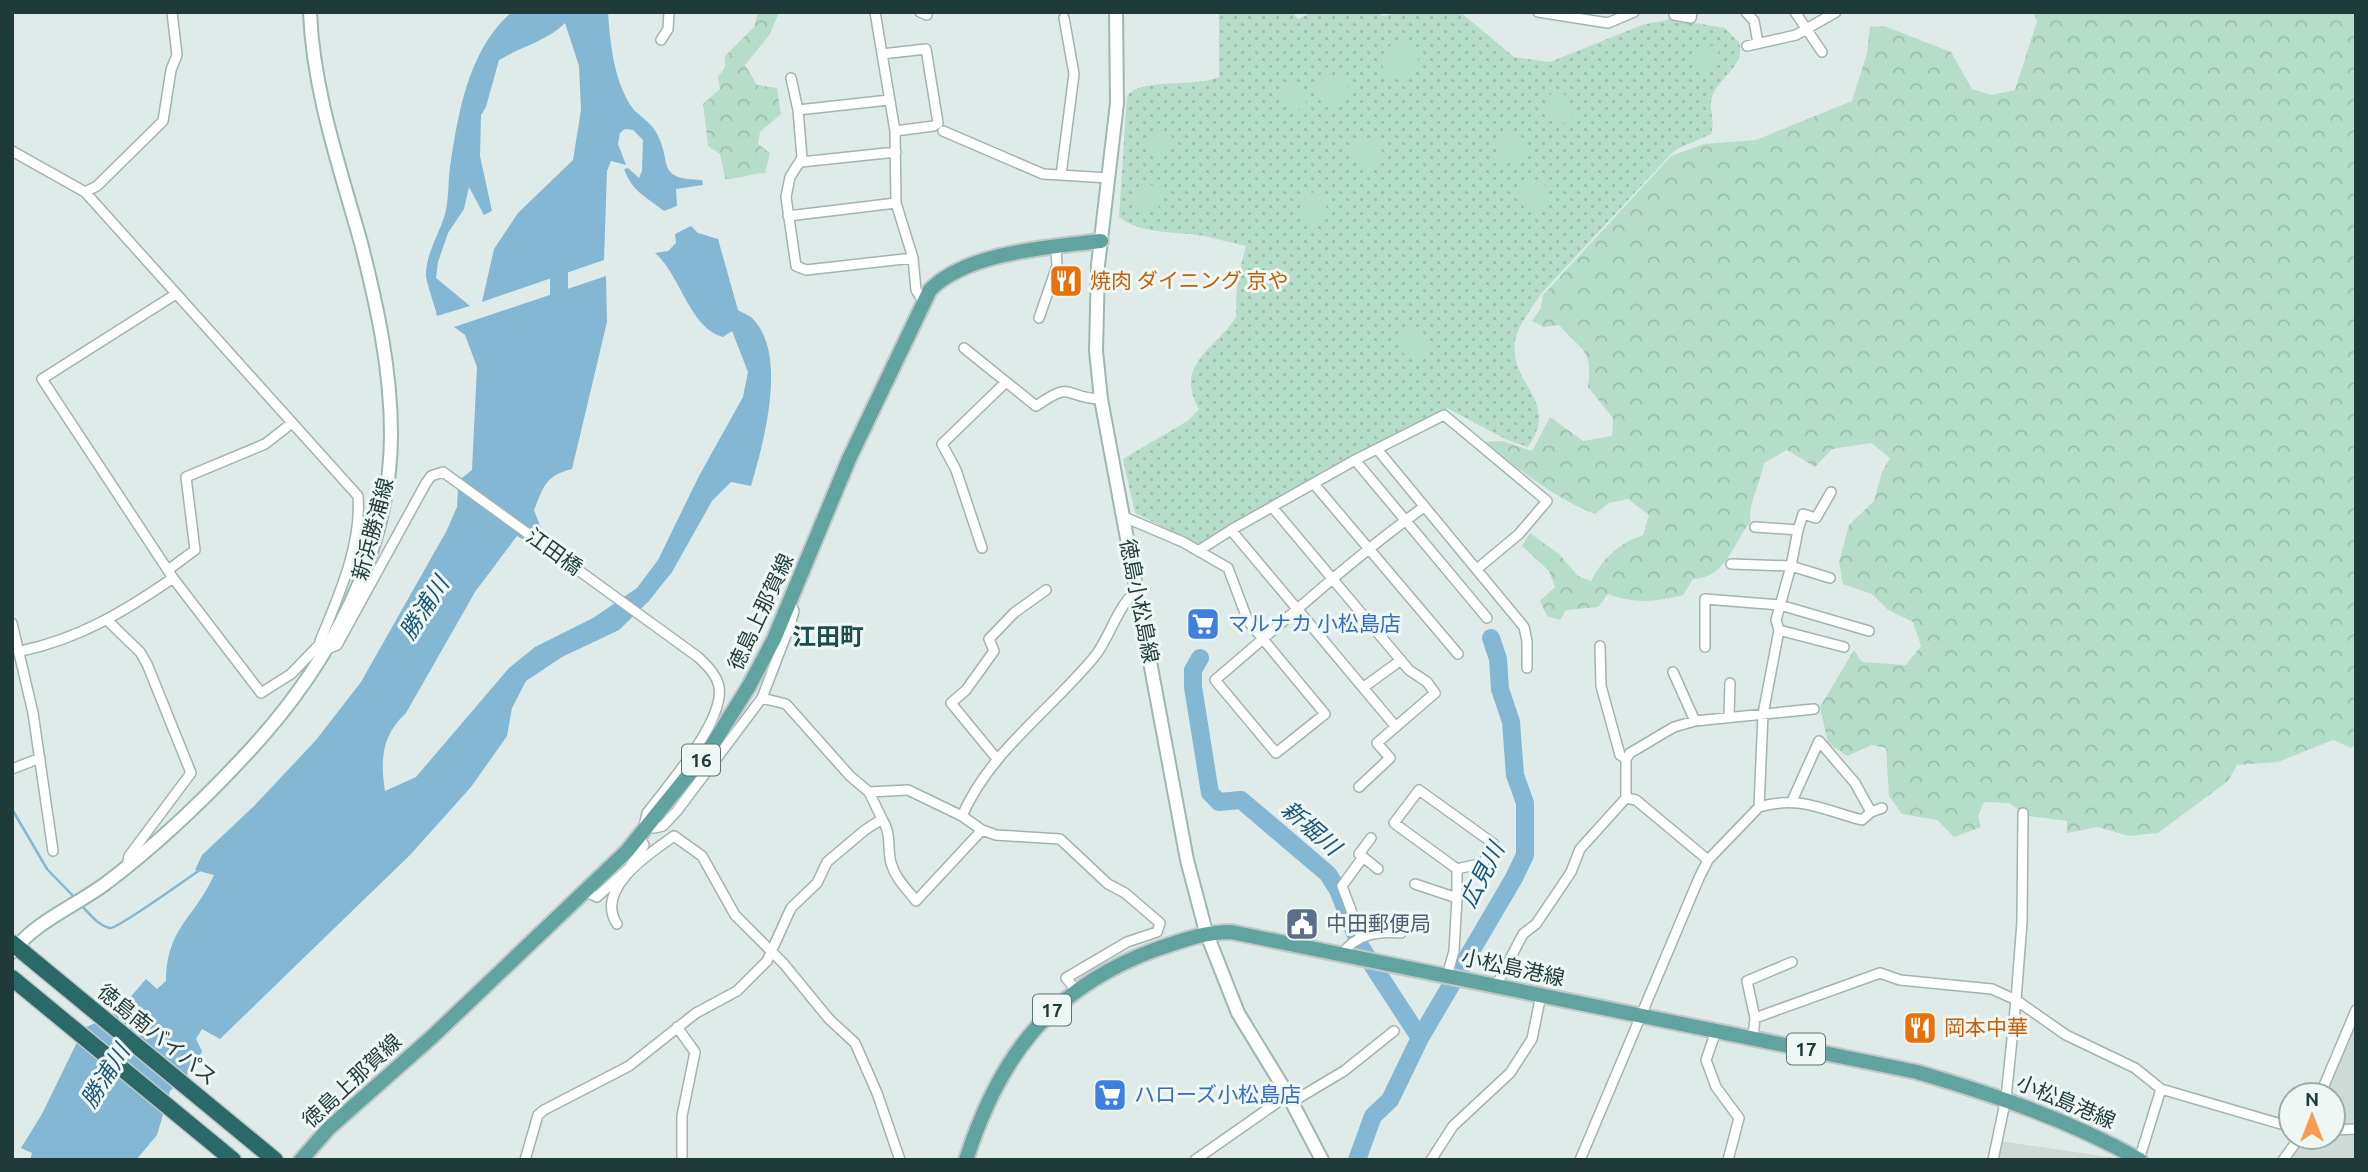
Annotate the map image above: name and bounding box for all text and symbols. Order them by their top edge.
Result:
restaurant icon: 焼肉 ダイニング 京や [1047,262,1085,300]
place label: 焼肉 ダイニング 京や [1090,268,1289,292]
street label: 新浜勝浦線 [347,475,397,583]
street label: 江田橋 [522,523,587,579]
street label: 徳島小松島線 [1116,537,1164,665]
street label: 徳島上那賀線 [723,549,798,674]
water label: 勝浦川 [394,569,454,643]
supermarket icon: マルナカ 小松島店 [1184,605,1222,643]
place label: マルナカ 小松島店 [1228,611,1401,635]
district label: 江田町 [792,623,864,650]
road number: 16 [682,744,720,776]
water label: 新堀川 [1277,796,1348,862]
water label: 広見川 [1455,836,1510,911]
public building icon: 中田郵便局 [1283,905,1321,943]
place label: 中田郵便局 [1326,911,1431,935]
street label: 小松島港線 [1459,944,1567,990]
street label: 徳島南バイパス [93,979,222,1090]
road number: 17 [1033,994,1071,1026]
restaurant icon: 岡本中華 [1901,1009,1939,1047]
place label: 岡本中華 [1944,1015,2028,1039]
street label: 徳島上那賀線 [297,1029,406,1132]
road number: 17 [1787,1034,1825,1064]
water label: 勝浦川 [76,1037,135,1112]
street label: 小松島港線 [2013,1070,2119,1133]
supermarket icon: ハローズ小松島店 [1091,1076,1129,1114]
north arrow [2277,1081,2347,1151]
place label: ハローズ小松島店 [1134,1082,1301,1106]
text: N [2305,1088,2319,1110]

